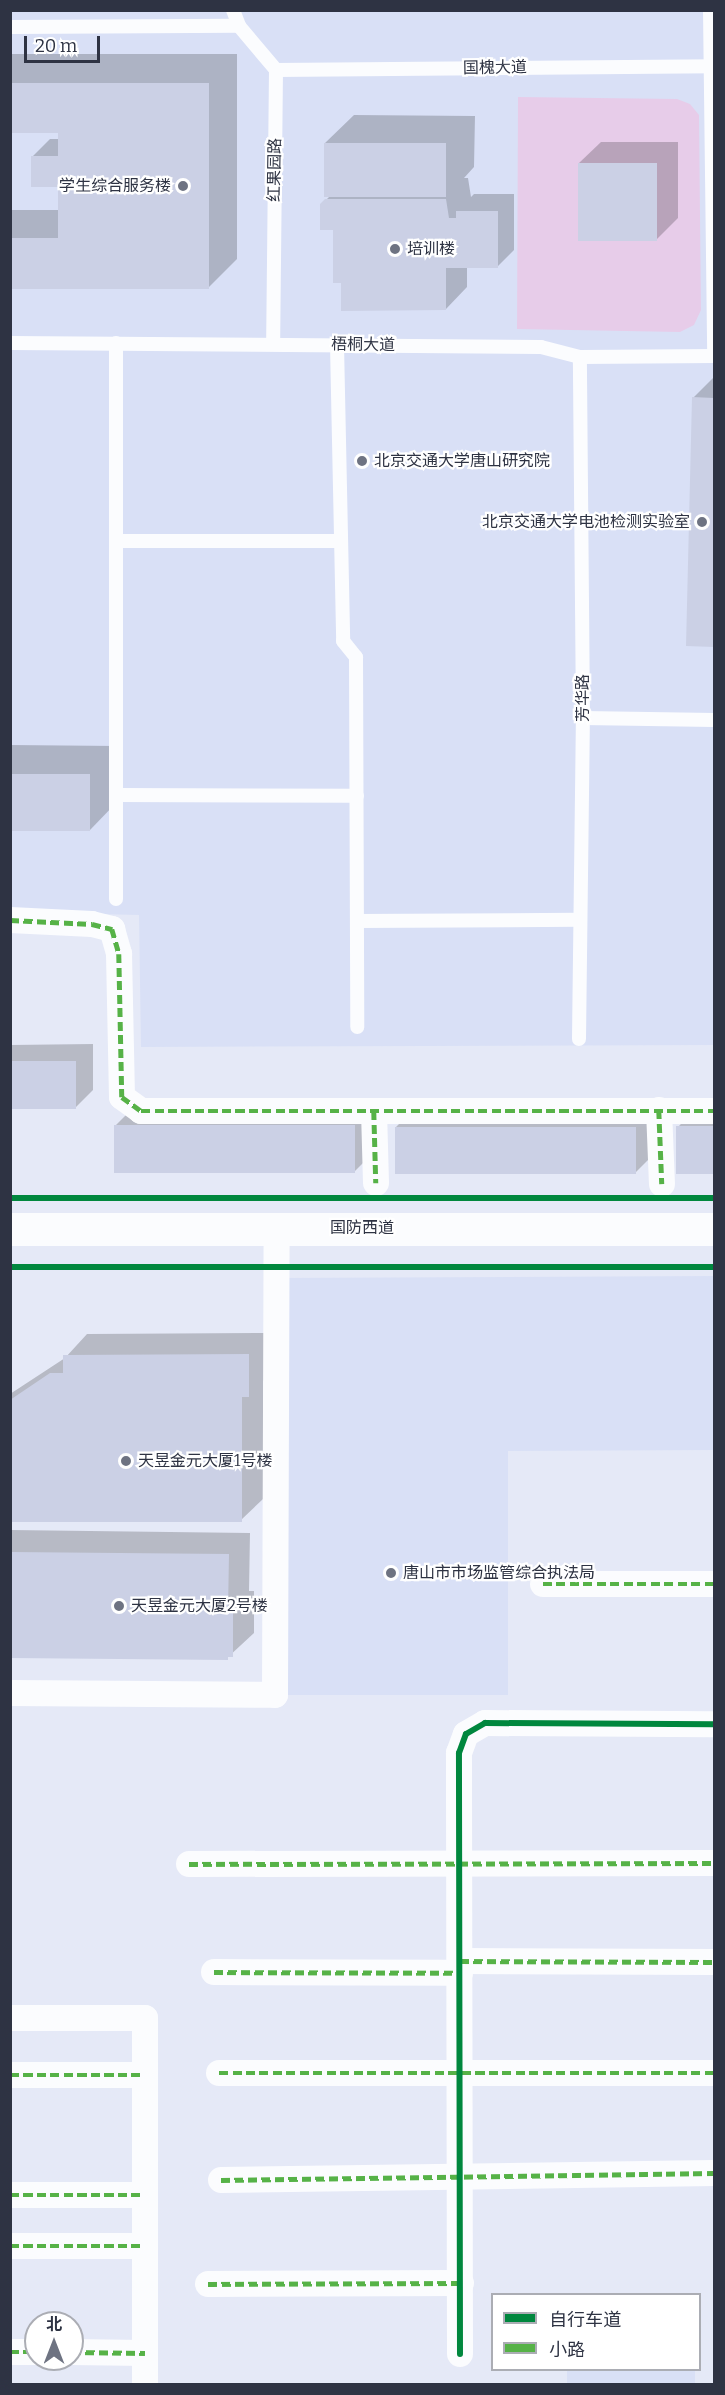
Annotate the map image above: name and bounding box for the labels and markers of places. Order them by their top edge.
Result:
place label: 学生综合服务楼 [59,176,171,196]
marker: 学生综合服务楼 [176,179,190,193]
place label: 培训楼 [407,239,455,259]
marker: 培训楼 [388,242,402,256]
place label: 北京交通大学唐山研究院 [374,451,550,471]
marker: 北京交通大学唐山研究院 [355,454,369,468]
place label: 北京交通大学电池检测实验室 [482,512,690,532]
marker: 北京交通大学电池检测实验室 [695,515,709,529]
place label: 天昱金元大厦1号楼 [138,1451,272,1471]
marker: 天昱金元大厦1号楼 [119,1454,133,1468]
place label: 唐山市市场监管综合执法局 [403,1563,595,1583]
marker: 唐山市市场监管综合执法局 [384,1566,398,1580]
place label: 天昱金元大厦2号楼 [131,1596,268,1616]
marker: 天昱金元大厦2号楼 [112,1599,126,1613]

